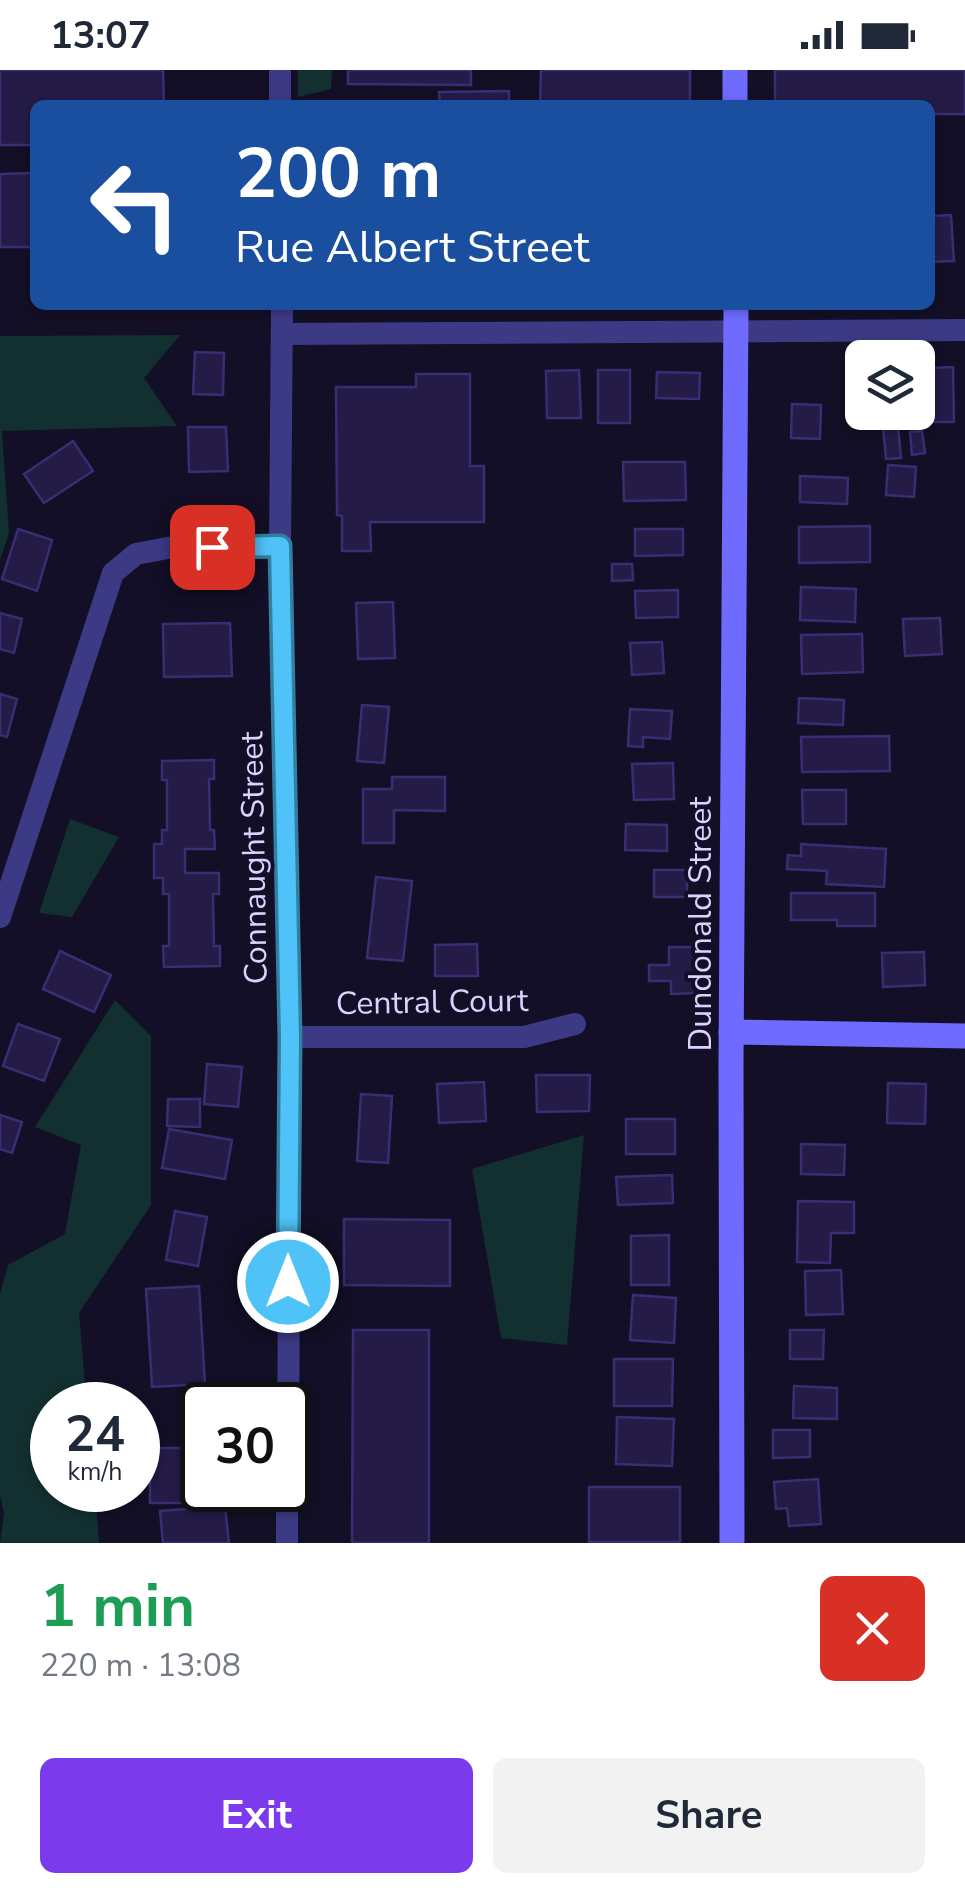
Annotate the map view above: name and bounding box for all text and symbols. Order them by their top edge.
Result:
text: 13:07 [50,10,151,61]
text: 200 m [235,126,441,222]
icon: left [70,140,200,270]
text: Rue Albert Street [235,217,590,278]
map controls [845,340,935,430]
button: layers [845,340,935,430]
pin [170,505,255,590]
icon: arrive [185,520,240,575]
street label: Connaught Street [230,730,278,985]
street label: Dundonald Street [679,796,722,1051]
street label: Central Court [335,979,529,1025]
position arrow [236,1230,340,1334]
speed limit sign: 30 [180,1382,310,1512]
text: 24 [65,1400,125,1469]
text: km/h [67,1455,123,1489]
text: 1 min [40,1565,195,1647]
button: close [820,1576,925,1681]
text: 220 m · 13:08 [40,1644,241,1687]
button: Exit [40,1758,473,1873]
button: Share [493,1758,925,1873]

